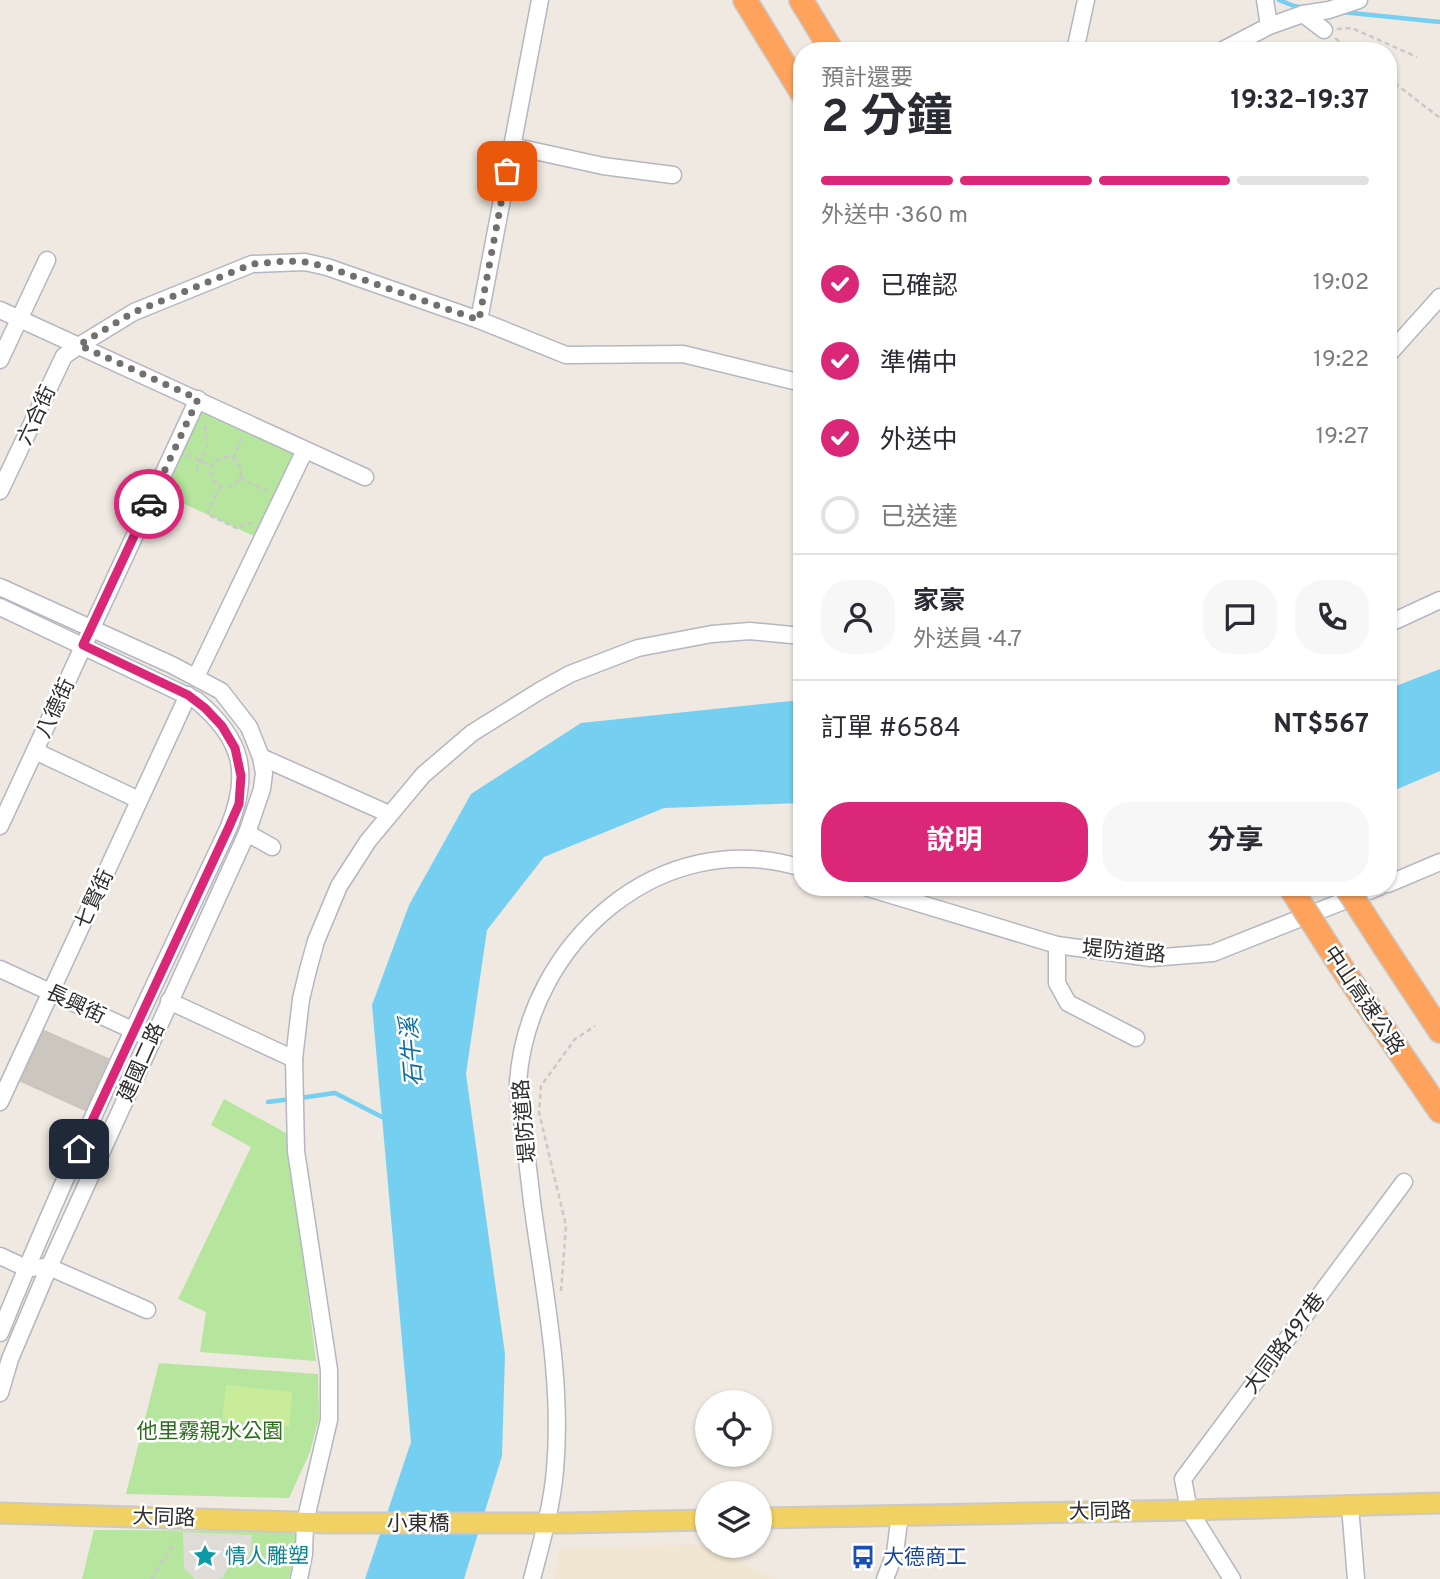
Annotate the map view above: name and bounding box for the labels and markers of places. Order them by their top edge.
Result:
pin [477,141,537,201]
pin [49,1119,109,1179]
place icon: 情人雕塑 [191,1542,219,1570]
bus stop icon: 大德商工 [849,1543,877,1571]
place label: 情人雕塑 [225,1544,309,1571]
place label: 大德商工 [883,1545,967,1572]

